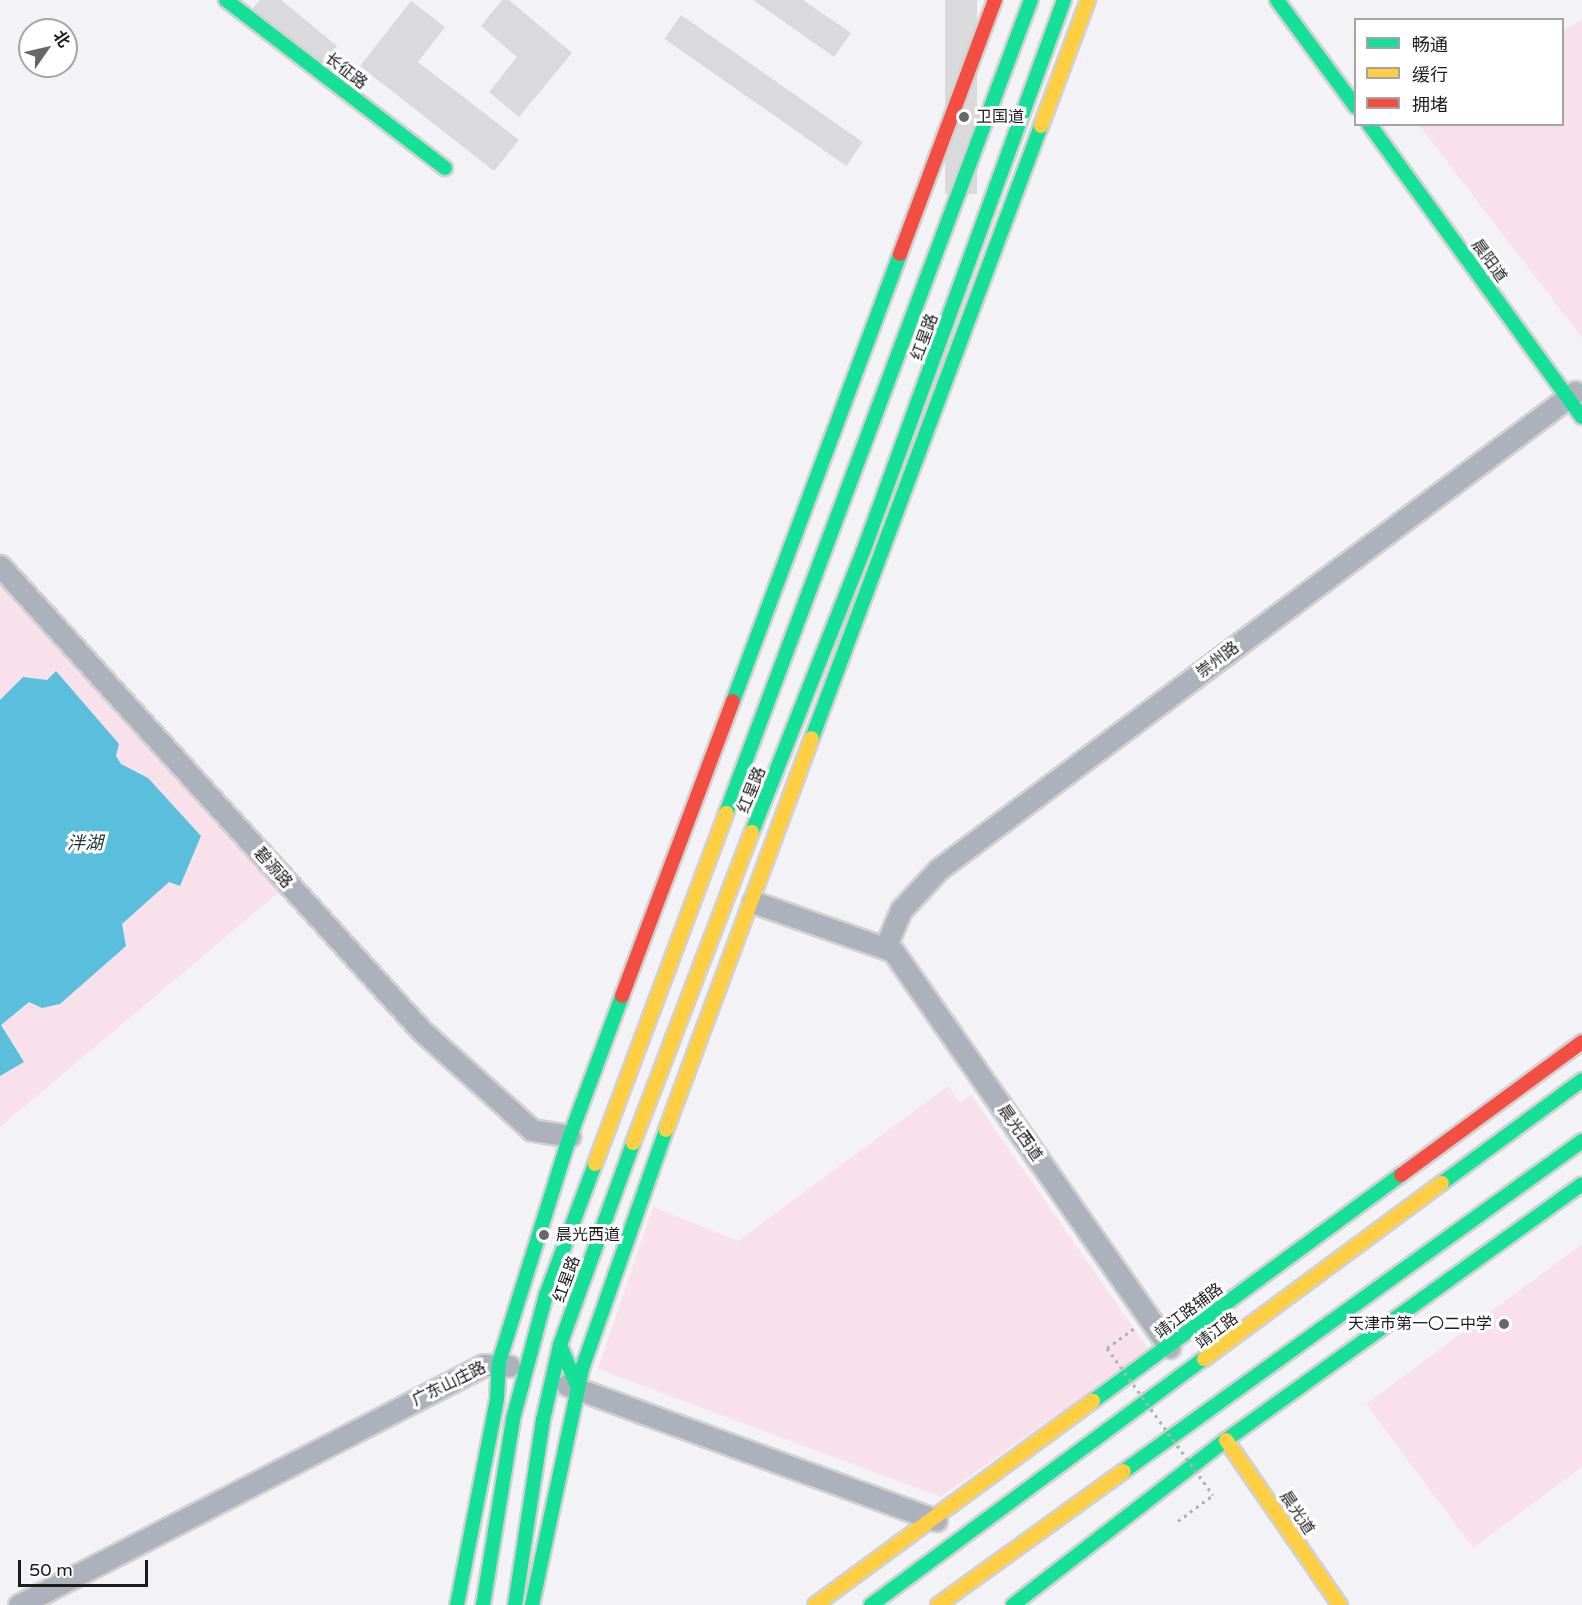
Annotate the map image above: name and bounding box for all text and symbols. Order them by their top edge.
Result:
north arrow [18,18,78,78]
legend [1354,18,1564,126]
text: 北 [48,27,74,51]
text: 畅通 [1412,34,1448,56]
street label: 长征路 [321,49,371,93]
text: 缓行 [1412,64,1448,86]
text: 拥堵 [1412,94,1448,116]
place label: 卫国道 [976,107,1024,127]
marker: 卫国道 [957,110,971,124]
street label: 晨阳道 [1467,236,1511,286]
street label: 红星路 [908,311,942,363]
street label: 崇州路 [1193,638,1243,682]
street label: 红星路 [734,764,770,816]
water label: 泮湖 [67,832,103,854]
street label: 碧源路 [250,844,296,892]
street label: 晨光西道 [994,1101,1046,1165]
place label: 晨光西道 [556,1225,620,1245]
marker: 晨光西道 [537,1228,551,1242]
street label: 红星路 [550,1253,584,1305]
street label: 靖江路辅路 [1151,1279,1227,1343]
street label: 靖江路 [1192,1309,1242,1353]
place label: 天津市第一〇二中学 [1348,1314,1492,1334]
marker: 天津市第一〇二中学 [1497,1317,1511,1331]
street label: 广东山庄路 [409,1358,489,1410]
street label: 晨光道 [1276,1488,1318,1538]
scale bar [21,1548,152,1586]
text: 50 m [29,1559,73,1581]

